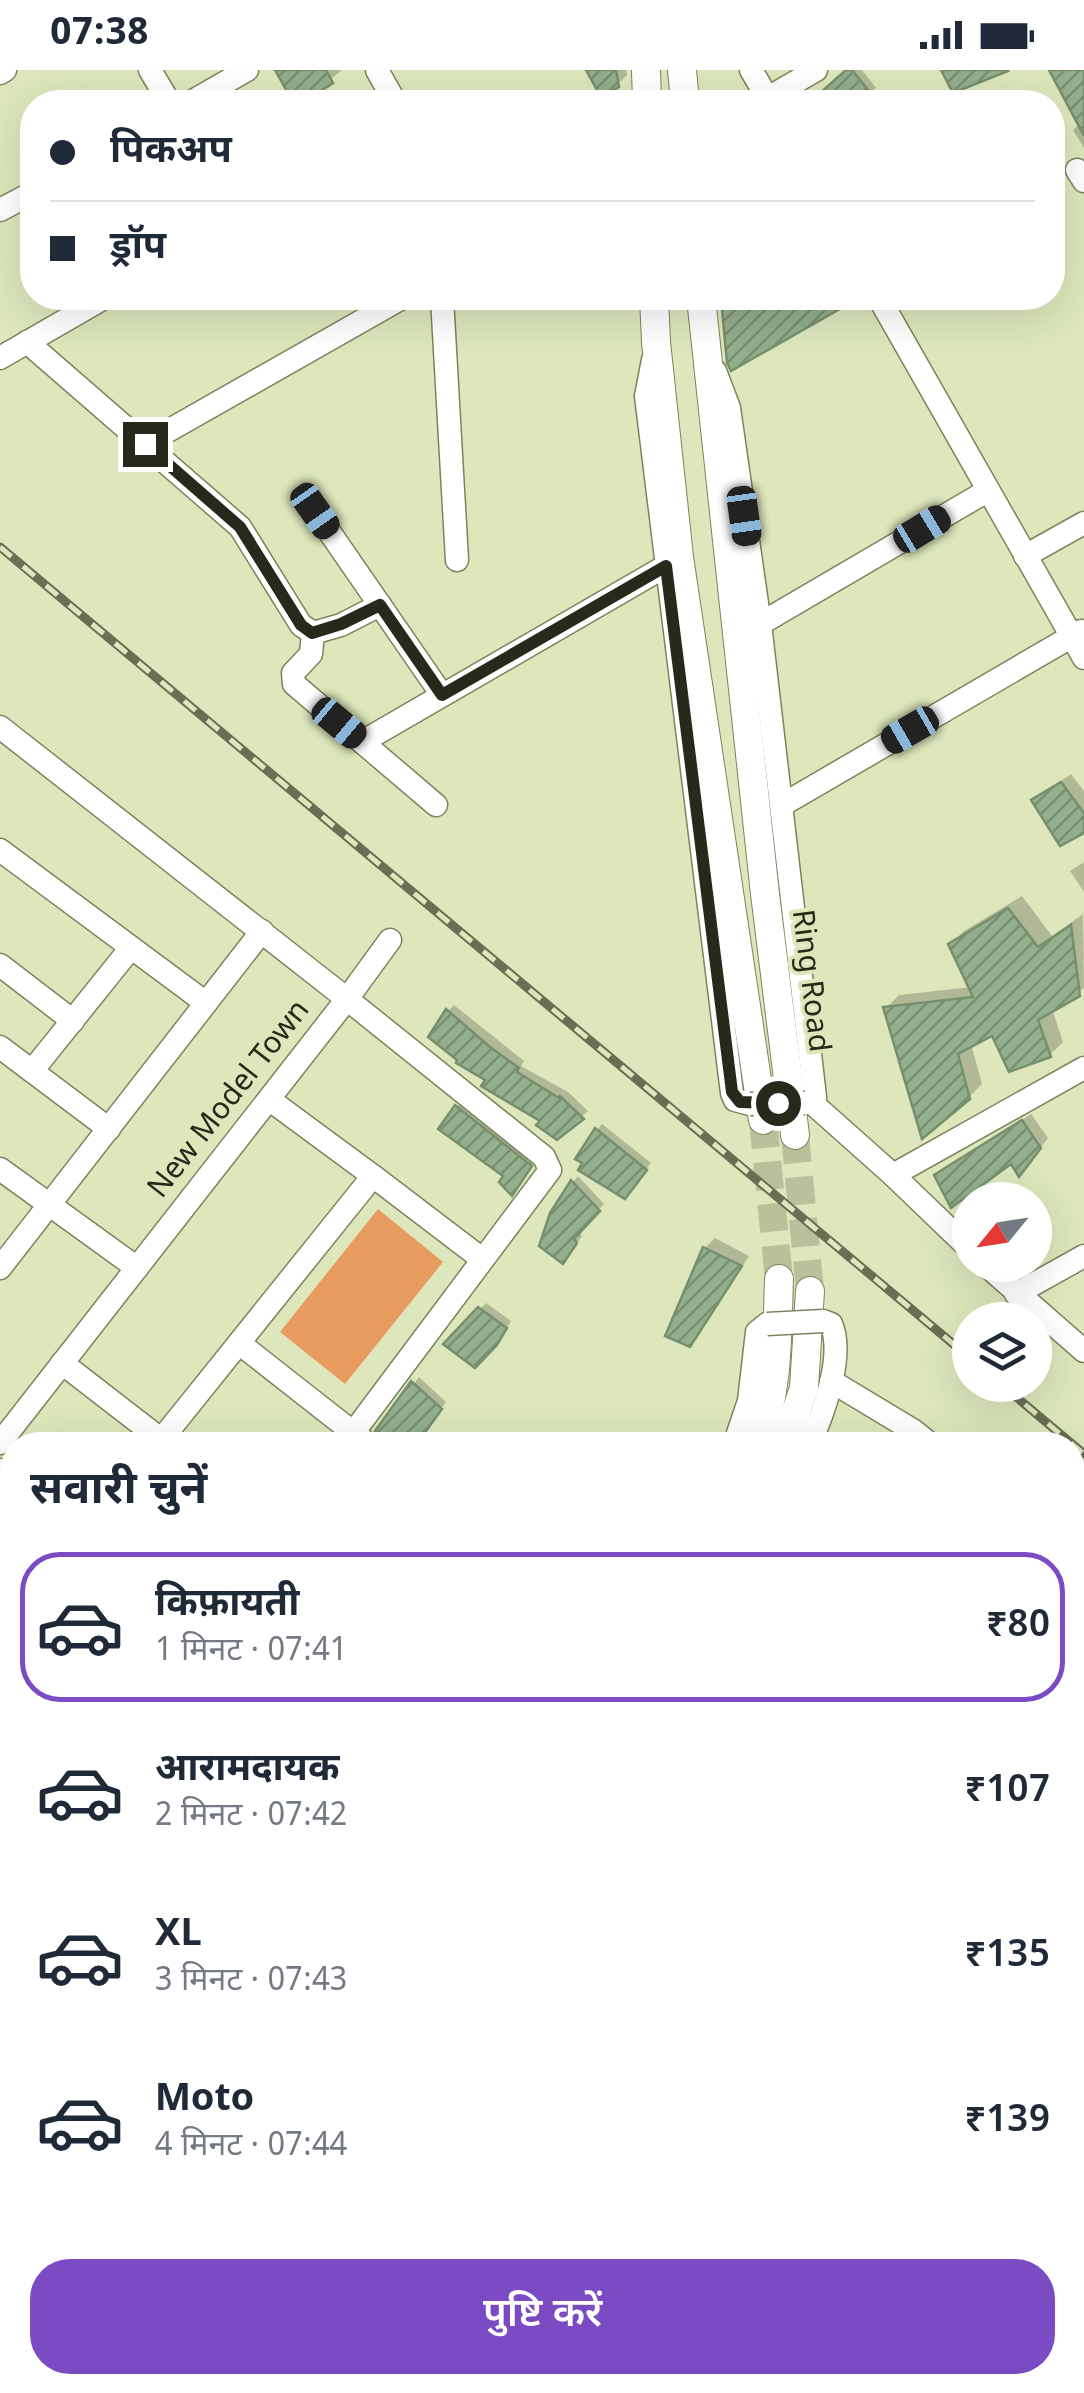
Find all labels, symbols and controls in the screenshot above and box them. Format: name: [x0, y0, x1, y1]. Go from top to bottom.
text: 07:38: [50, 10, 149, 60]
text: पिकअप: [110, 128, 232, 178]
text: ड्रॉप: [110, 224, 166, 274]
route end: [123, 422, 168, 467]
car: [286, 478, 344, 544]
car: [725, 484, 763, 548]
car: [889, 501, 955, 557]
car: [306, 692, 372, 754]
car: [877, 702, 943, 758]
street label: Ring Road: [781, 908, 837, 1054]
street label: New Model Town: [140, 993, 320, 1207]
route start: [756, 1081, 801, 1126]
north arrow: [952, 1182, 1052, 1282]
map controls: [952, 1182, 1052, 1402]
button: layers: [952, 1302, 1052, 1402]
text: सवारी चुनें: [30, 1463, 207, 1521]
text: किफ़ायती: [155, 1581, 299, 1631]
icon: car: [35, 1582, 125, 1672]
text: ₹80: [986, 1602, 1050, 1652]
text: 1 मिनट · 07:41: [155, 1631, 347, 1673]
text: आरामदायक: [155, 1746, 339, 1796]
icon: car: [35, 1747, 125, 1837]
text: ₹107: [965, 1767, 1050, 1817]
text: 2 मिनट · 07:42: [155, 1796, 347, 1838]
text: XL: [155, 1911, 202, 1961]
icon: car: [35, 1912, 125, 2002]
text: ₹135: [965, 1932, 1050, 1982]
text: 3 मिनट · 07:43: [155, 1961, 347, 2003]
text: Moto: [155, 2076, 254, 2126]
icon: car: [35, 2077, 125, 2167]
text: ₹139: [965, 2097, 1050, 2147]
text: 4 मिनट · 07:44: [155, 2126, 347, 2168]
button: पुष्टि करें: [30, 2259, 1055, 2374]

